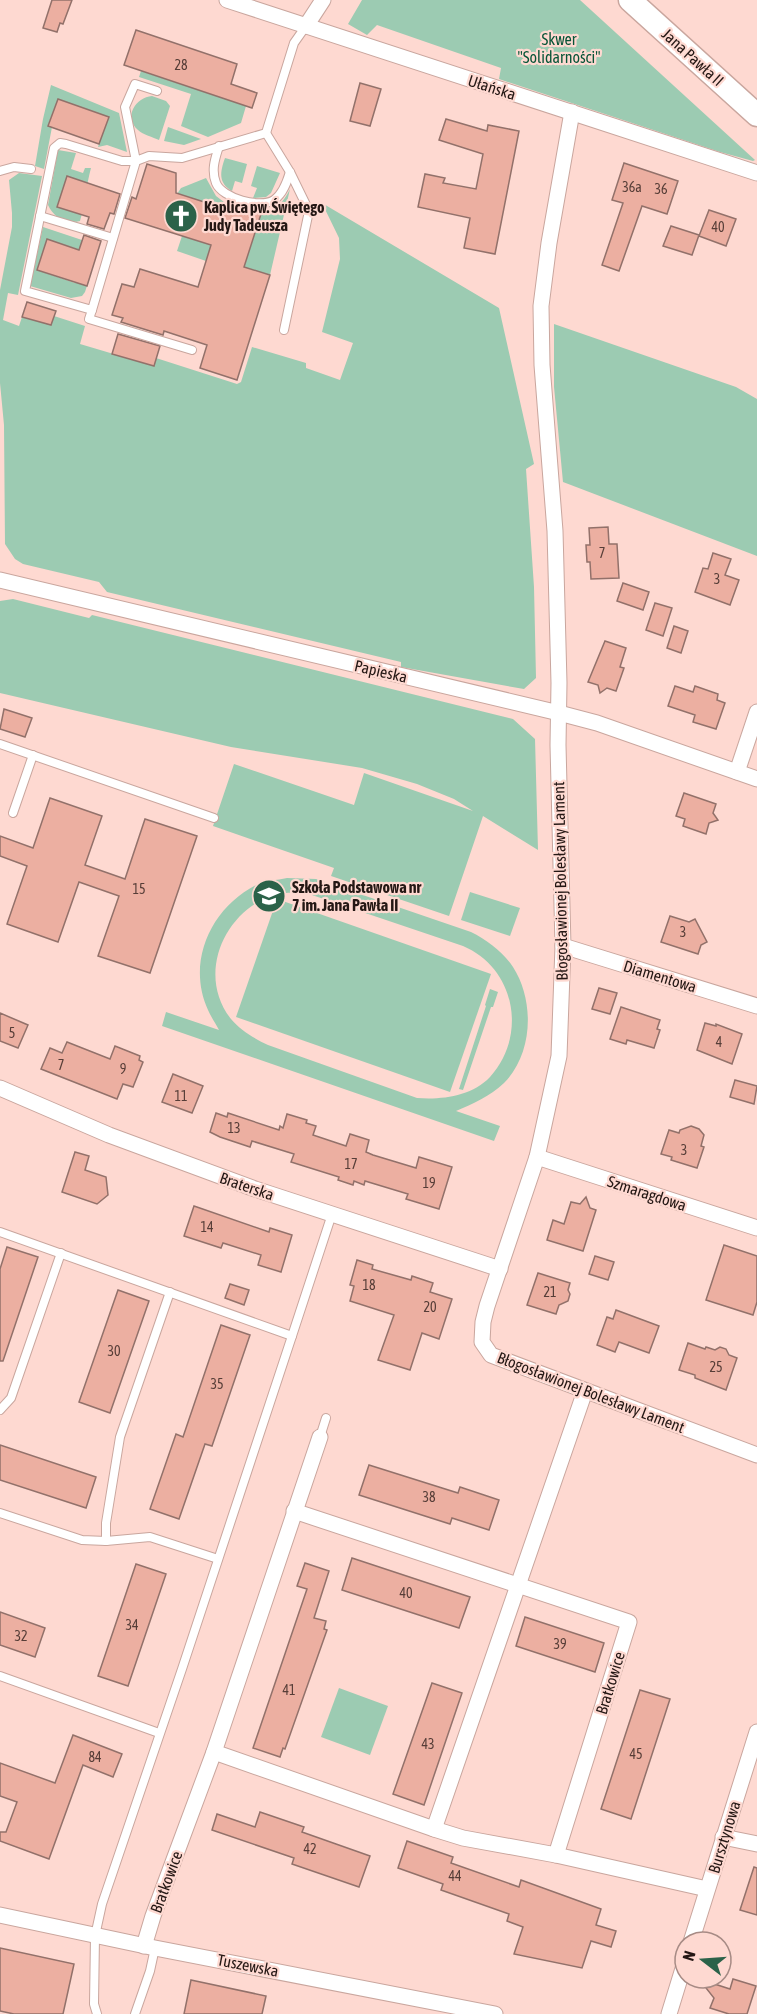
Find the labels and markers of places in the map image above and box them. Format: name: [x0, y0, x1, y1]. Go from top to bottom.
church icon: Kaplica pw. Świętego Judy Tadeusza: [163, 198, 199, 234]
place label: Kaplica pw. Świętego Judy Tadeusza: [203, 198, 325, 234]
school or university icon: Szkoła Podstawowa nr 7 im. Jana Pawła II: [251, 878, 287, 914]
place label: Szkoła Podstawowa nr 7 im. Jana Pawła II: [292, 878, 422, 914]

